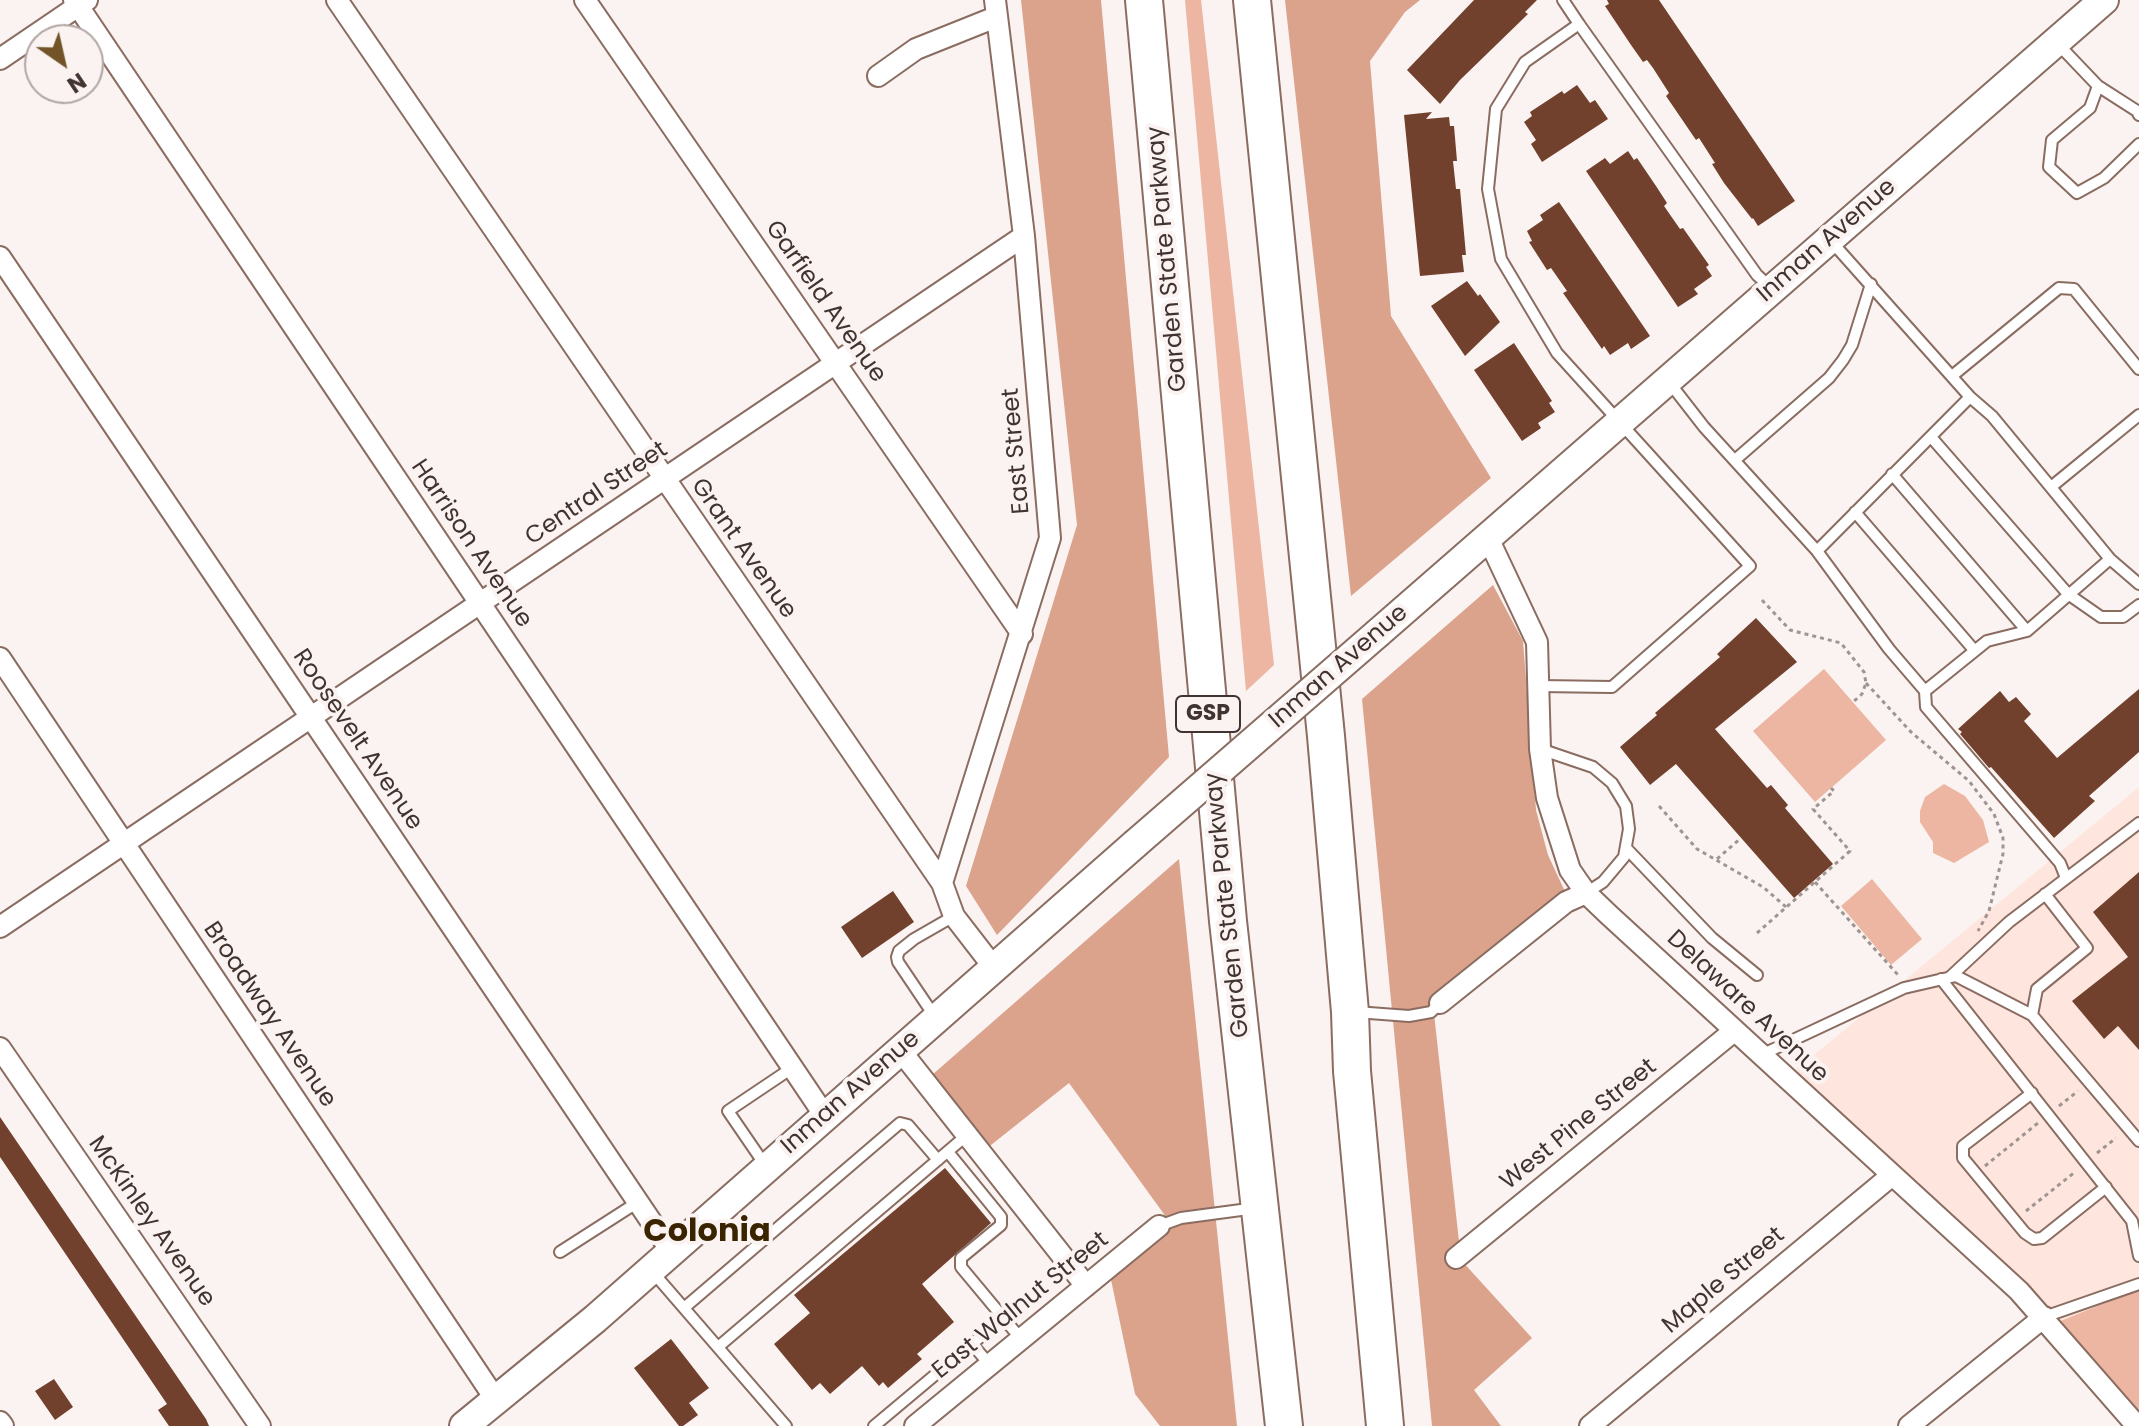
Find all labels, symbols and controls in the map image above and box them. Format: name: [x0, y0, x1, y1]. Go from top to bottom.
north arrow: [24, 24, 104, 104]
text: N: [61, 65, 92, 100]
street label: Garden State Parkway: [1142, 125, 1194, 393]
street label: Inman Avenue: [1752, 173, 1902, 309]
street label: Garfield Avenue: [758, 215, 892, 389]
street label: East Street: [997, 387, 1037, 515]
street label: Central Street: [520, 436, 674, 552]
street label: Harrison Avenue: [404, 455, 538, 633]
street label: Grant Avenue: [684, 473, 802, 625]
street label: Inman Avenue: [1264, 599, 1414, 735]
street label: Roosevelt Avenue: [286, 644, 428, 836]
road number: GSP: [1176, 696, 1240, 732]
street label: Garden State Parkway: [1200, 771, 1256, 1039]
street label: Broadway Avenue: [196, 917, 342, 1113]
street label: Delaware Avenue: [1660, 925, 1834, 1089]
street label: Inman Avenue: [776, 1025, 926, 1161]
street label: West Pine Street: [1495, 1053, 1663, 1197]
street label: McKinley Avenue: [81, 1131, 221, 1313]
district label: Colonia: [643, 1214, 771, 1252]
street label: Maple Street: [1657, 1222, 1791, 1340]
street label: East Walnut Street: [927, 1226, 1115, 1386]

